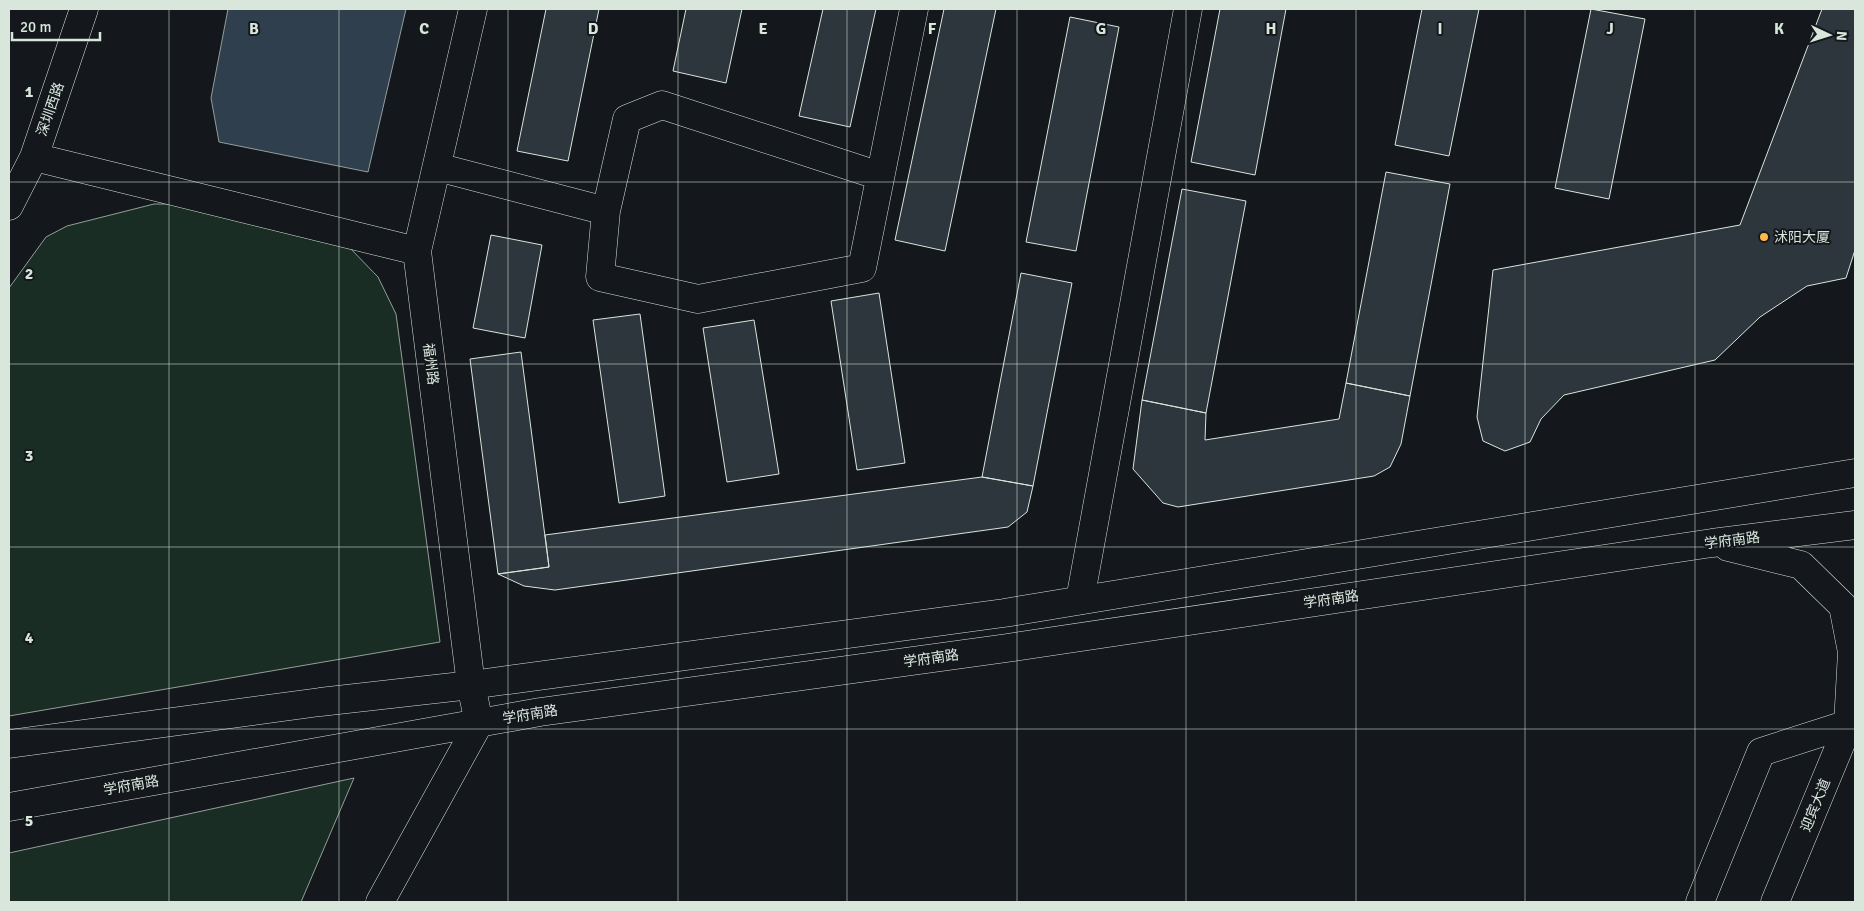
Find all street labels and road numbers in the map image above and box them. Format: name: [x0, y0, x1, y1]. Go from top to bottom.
street label: 深圳西路: [33, 80, 68, 138]
street label: 福州路: [420, 342, 441, 386]
street label: 学府南路: [1703, 529, 1761, 552]
street label: 学府南路: [1302, 587, 1360, 612]
street label: 学府南路: [902, 646, 960, 671]
street label: 学府南路: [501, 702, 559, 727]
street label: 学府南路: [102, 772, 160, 799]
street label: 迎宾大道: [1797, 776, 1834, 834]

